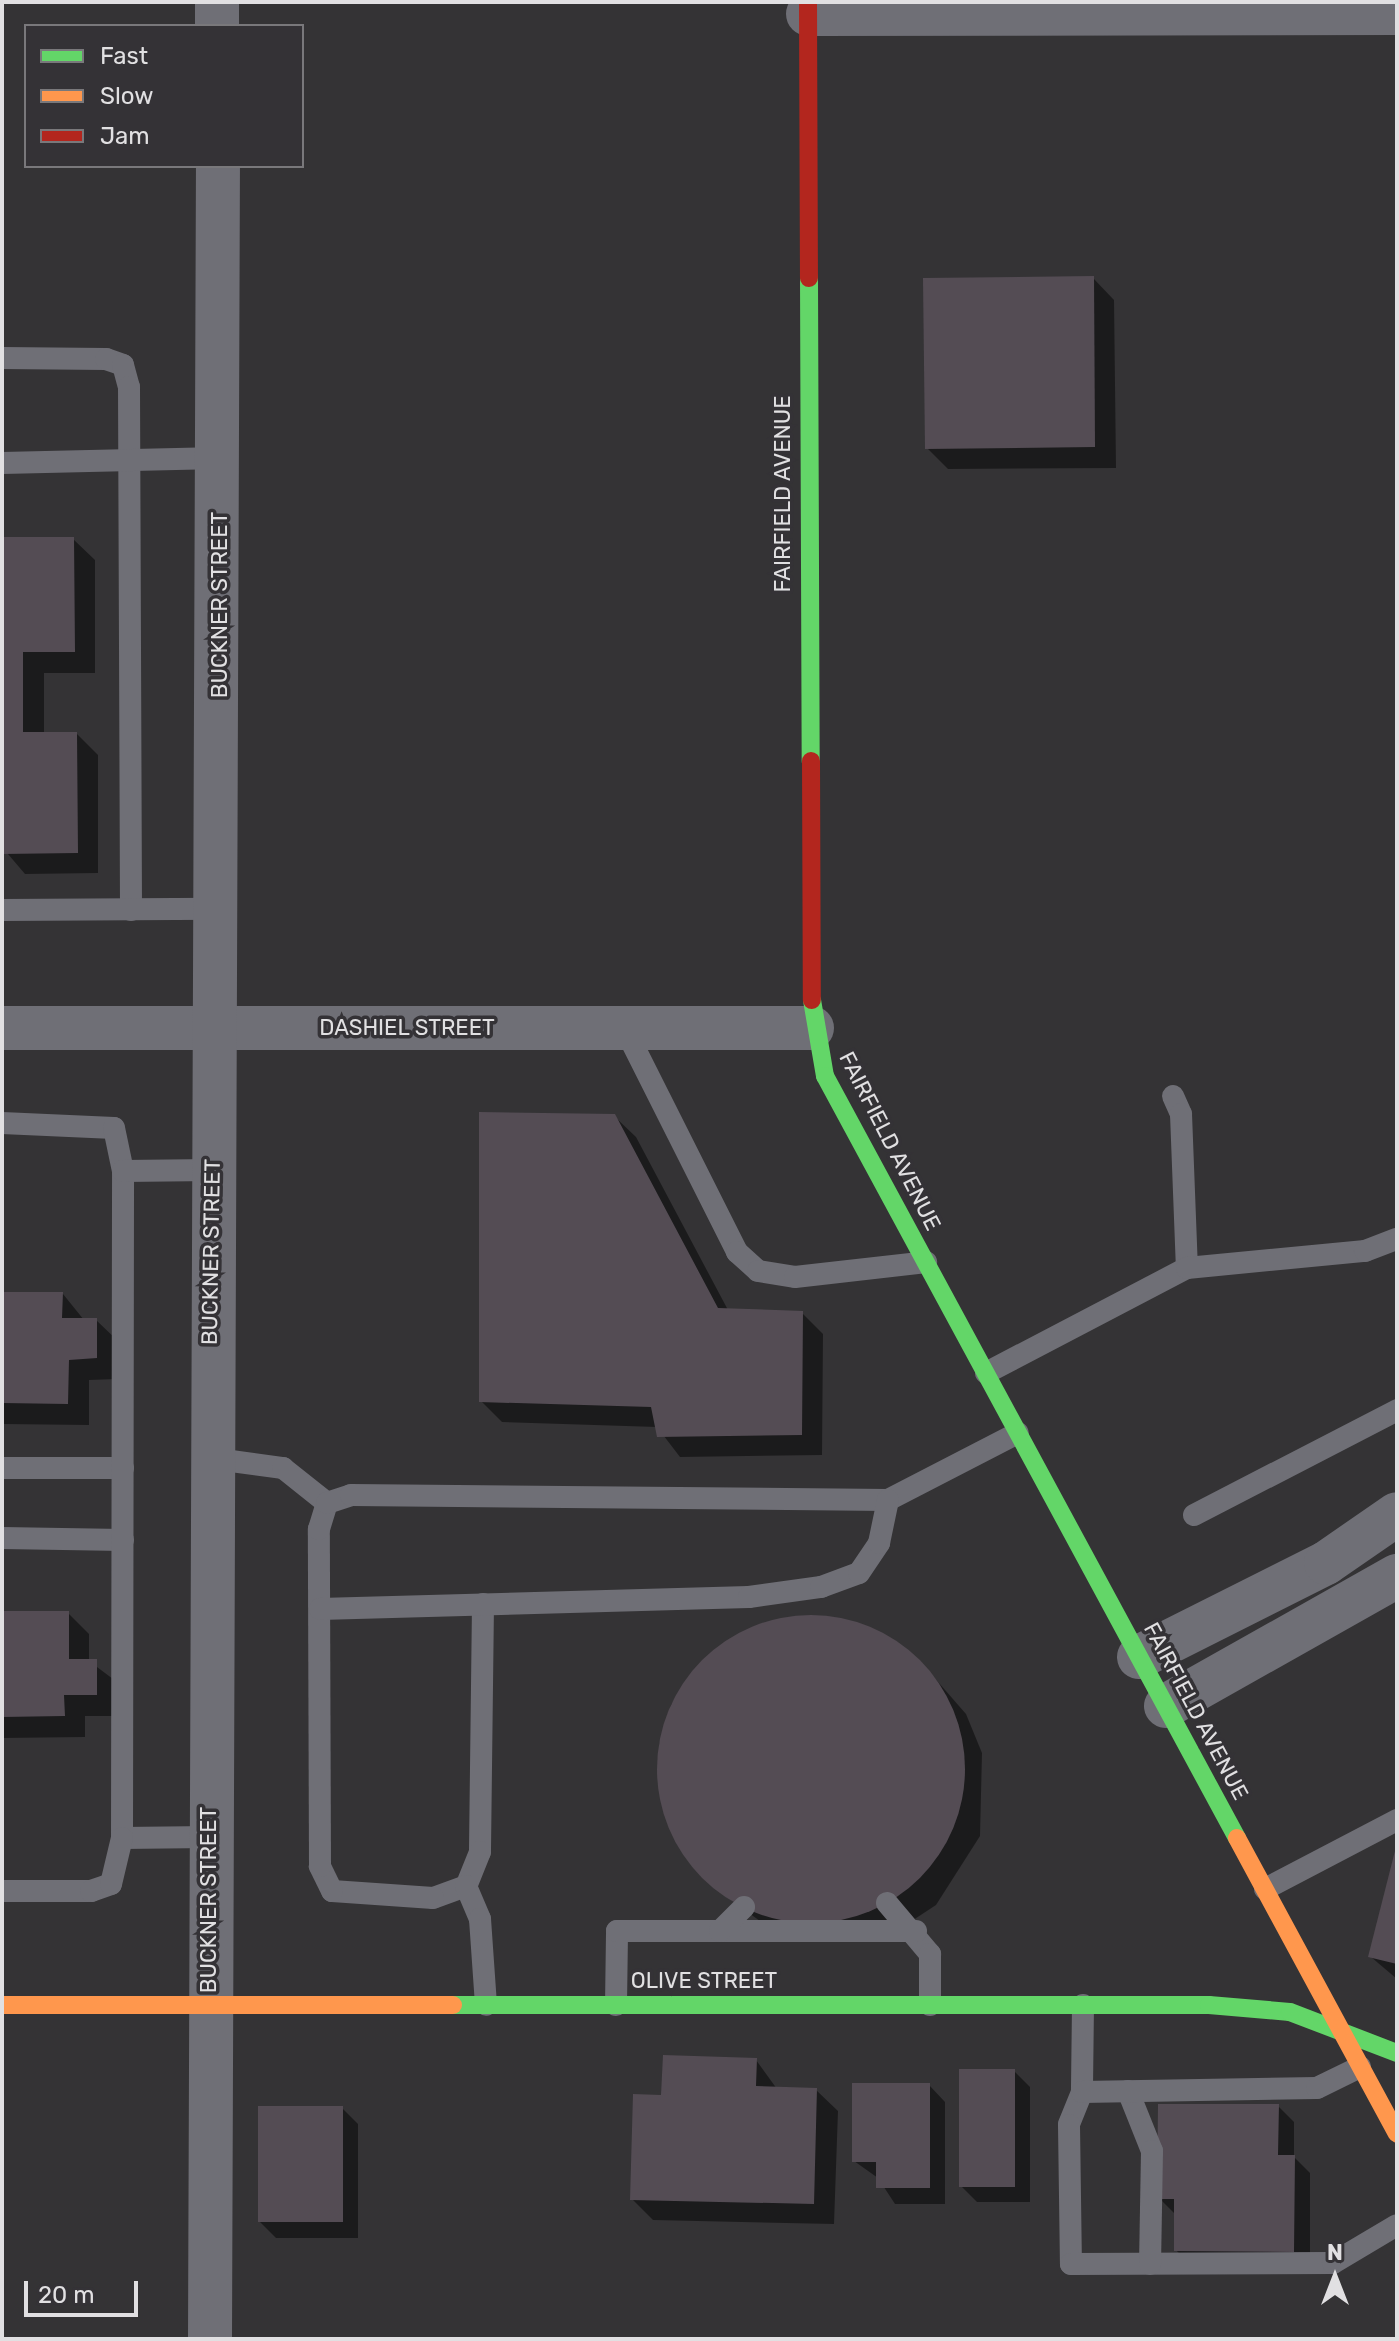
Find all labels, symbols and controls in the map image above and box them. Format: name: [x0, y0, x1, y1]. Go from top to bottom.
legend: [24, 24, 304, 168]
text: Fast: [100, 42, 148, 70]
text: Slow: [100, 82, 153, 110]
text: Jam: [100, 122, 150, 150]
street label: FAIRFIELD AVENUE: [770, 395, 796, 593]
street label: BUCKNER STREET: [207, 512, 233, 698]
street label: DASHIEL STREET: [319, 1015, 495, 1041]
street label: FAIRFIELD AVENUE: [833, 1047, 947, 1235]
street label: BUCKNER STREET: [196, 1159, 226, 1345]
street label: FAIRFIELD AVENUE: [1138, 1618, 1254, 1804]
street label: BUCKNER STREET: [196, 1807, 222, 1993]
street label: OLIVE STREET: [631, 1968, 777, 1994]
north arrow: [1295, 2237, 1375, 2317]
text: N: [1327, 2239, 1343, 2266]
scale bar: [28, 2265, 142, 2315]
text: 20 m: [38, 2281, 95, 2309]

